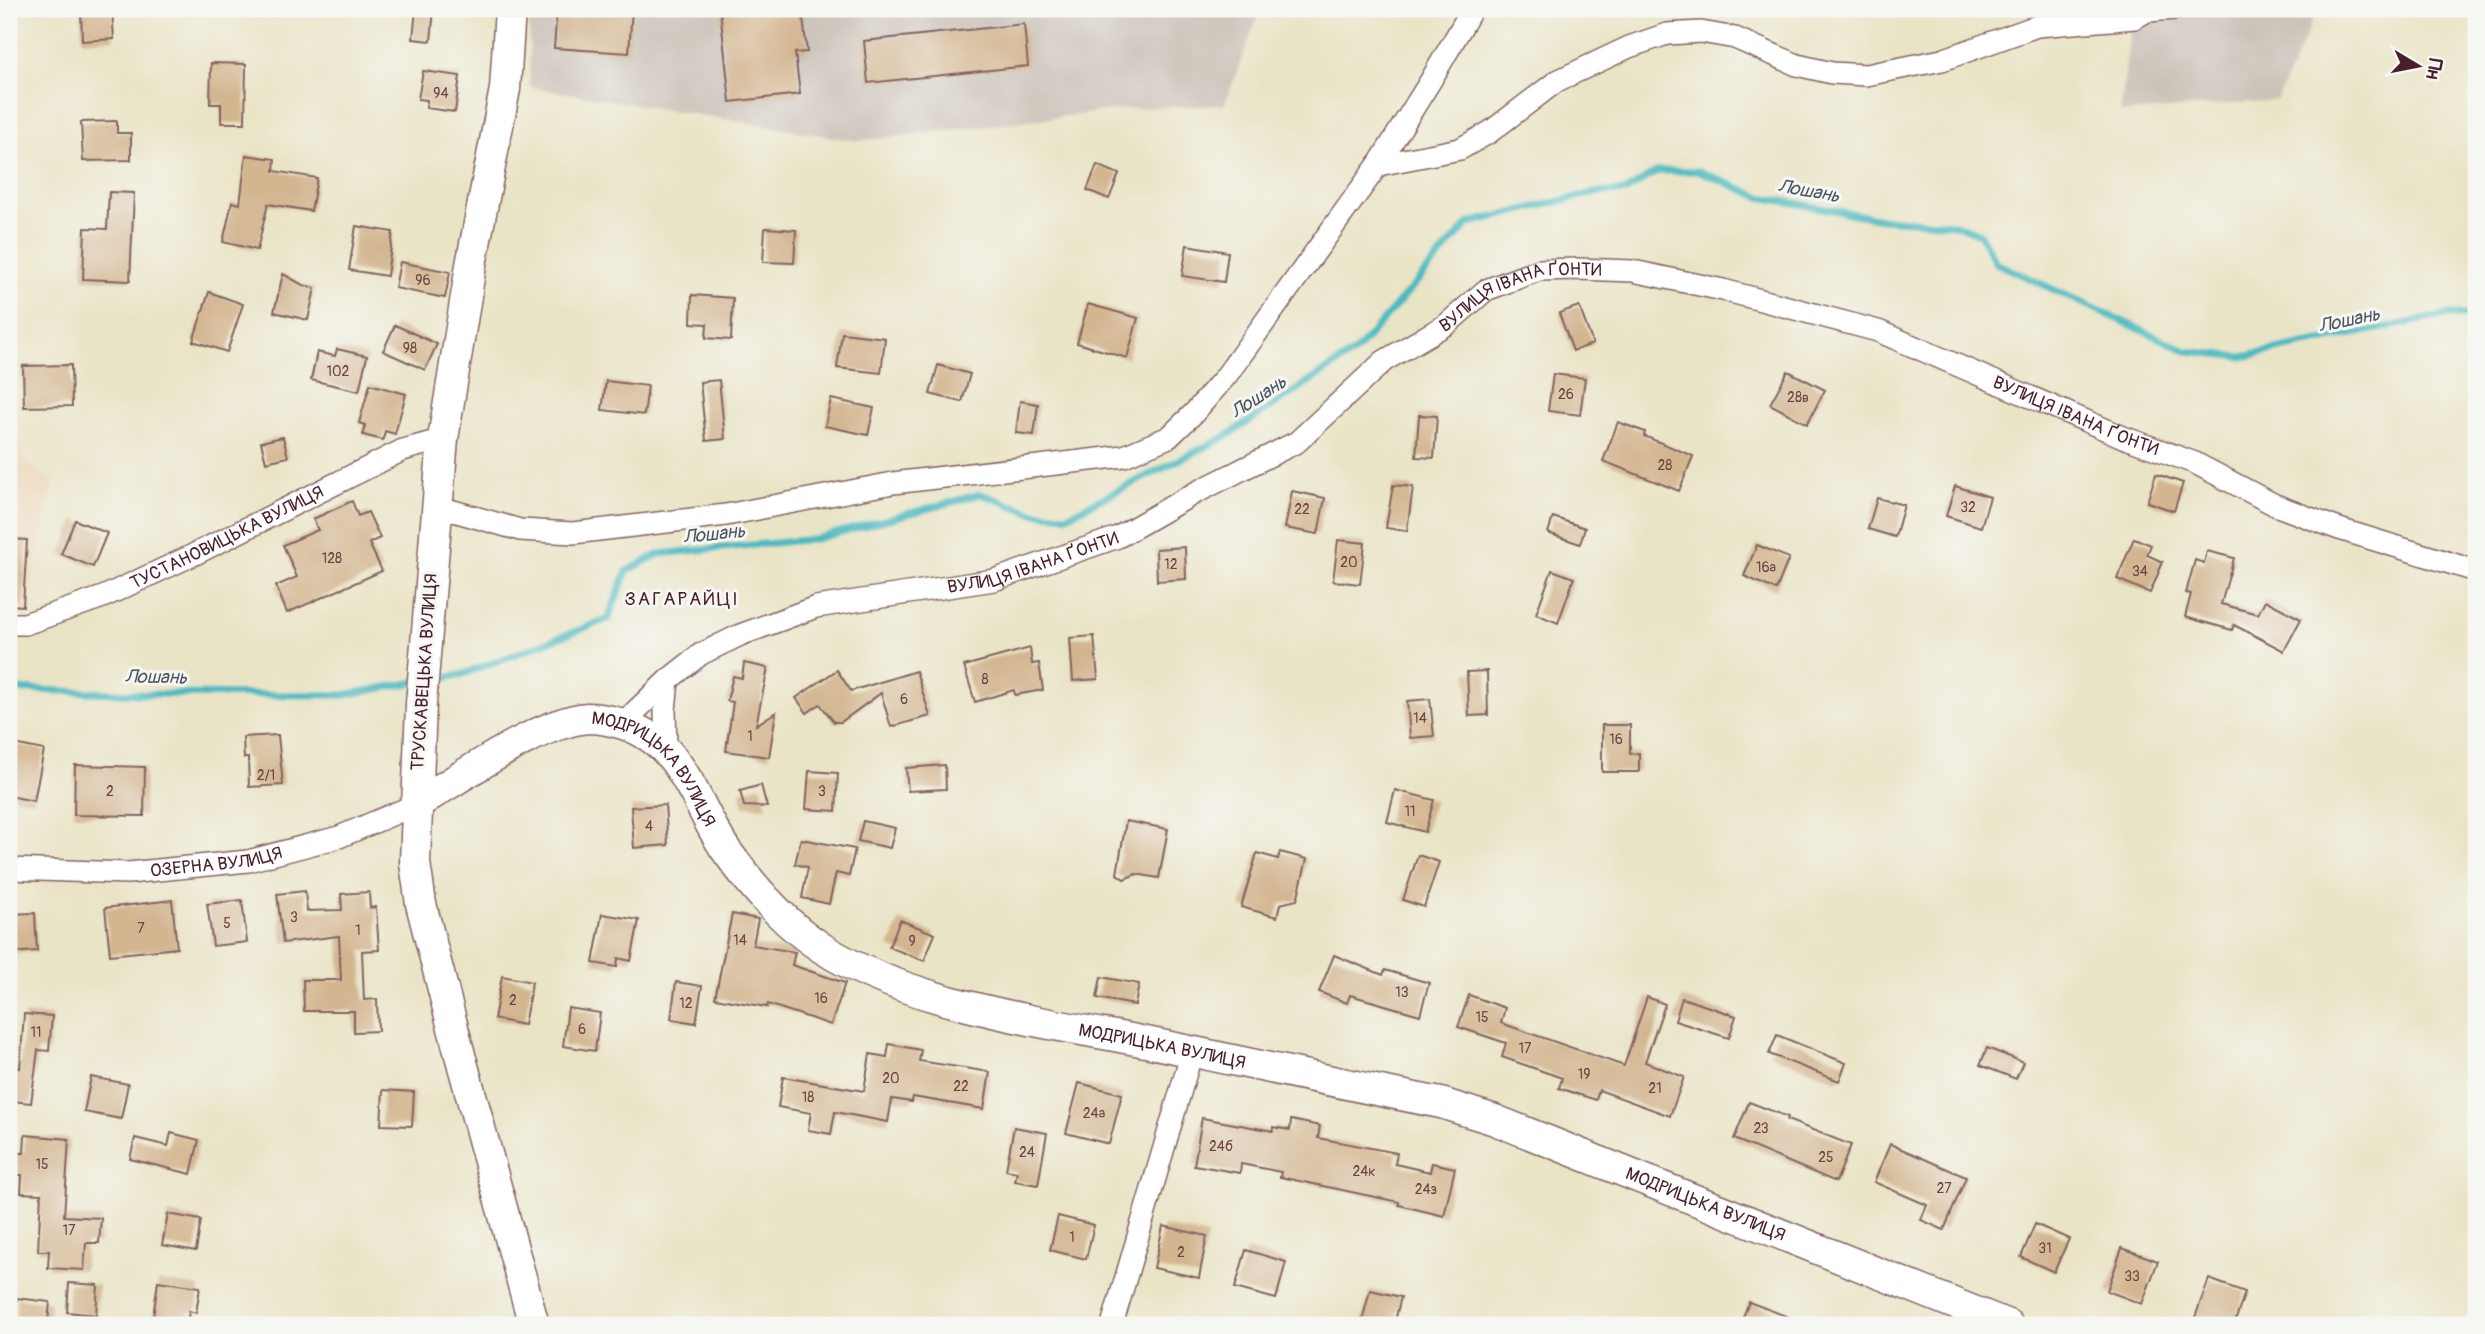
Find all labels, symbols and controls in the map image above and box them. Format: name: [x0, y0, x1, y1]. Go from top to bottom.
north arrow: [2384, 32, 2454, 102]
text: Пн: [2420, 56, 2447, 81]
house number: 94: [433, 85, 449, 102]
water label: Лошань: [1776, 174, 1842, 208]
street label: ВУЛИЦЯ ІВАНА ҐОНТИ: [1435, 258, 1602, 338]
house number: 96: [415, 272, 431, 289]
water label: Лошань: [2316, 302, 2382, 338]
house number: 98: [403, 340, 417, 357]
house number: 102: [327, 363, 350, 380]
water label: Лошань: [1226, 370, 1291, 424]
street label: ВУЛИЦЯ ІВАНА ҐОНТИ: [1989, 371, 2162, 461]
house number: 26: [1558, 386, 1574, 403]
house number: 28в: [1787, 389, 1809, 406]
house number: 28: [1658, 457, 1672, 474]
street label: ТУСТАНОВИЦЬКА ВУЛИЦЯ: [126, 481, 328, 595]
house number: 32: [1960, 499, 1976, 516]
house number: 22: [1294, 501, 1310, 518]
water label: Лошань: [682, 519, 746, 549]
street label: ВУЛИЦЯ ІВАНА ҐОНТИ: [946, 527, 1122, 599]
house number: 128: [322, 550, 342, 567]
house number: 20: [1340, 554, 1358, 571]
house number: 12: [1164, 556, 1178, 573]
house number: 16а: [1756, 559, 1776, 576]
house number: 34: [2132, 563, 2148, 580]
street label: ТРУСКАВЕЦЬКА ВУЛИЦЯ: [406, 573, 443, 771]
district label: ЗАГАРАЙЦІ: [624, 587, 740, 611]
water label: Лошань: [125, 664, 187, 690]
house number: 8: [981, 671, 989, 688]
house number: 6: [900, 691, 908, 708]
street label: МОДРИЦЬКА ВУЛИЦЯ: [590, 707, 721, 831]
house number: 14: [1413, 710, 1427, 727]
house number: 1: [747, 728, 753, 745]
house number: 16: [1609, 731, 1623, 748]
house number: 2/1: [257, 767, 275, 784]
house number: 2: [106, 783, 114, 800]
house number: 3: [818, 783, 826, 800]
house number: 11: [1405, 803, 1415, 820]
house number: 4: [645, 818, 653, 835]
street label: ОЗЕРНА ВУЛИЦЯ: [149, 841, 285, 883]
house number: 3: [290, 909, 298, 926]
house number: 5: [223, 915, 231, 932]
house number: 7: [137, 920, 145, 937]
house number: 1: [355, 922, 361, 939]
house number: 14: [733, 932, 747, 949]
house number: 9: [908, 933, 916, 950]
house number: 13: [1395, 984, 1409, 1001]
house number: 16: [814, 990, 828, 1007]
house number: 2: [509, 992, 517, 1009]
house number: 12: [679, 995, 693, 1012]
house number: 15: [1475, 1009, 1489, 1026]
street label: МОДРИЦЬКА ВУЛИЦЯ: [1077, 1019, 1248, 1075]
house number: 6: [578, 1021, 586, 1038]
house number: 11: [31, 1024, 41, 1041]
house number: 17: [1519, 1040, 1532, 1057]
house number: 19: [1578, 1066, 1590, 1083]
house number: 20: [882, 1070, 900, 1087]
house number: 22: [953, 1078, 969, 1095]
house number: 21: [1648, 1080, 1662, 1097]
house number: 18: [802, 1089, 814, 1106]
house number: 24а: [1083, 1105, 1105, 1122]
house number: 23: [1753, 1120, 1769, 1137]
house number: 24б: [1209, 1138, 1233, 1155]
house number: 24: [1019, 1144, 1035, 1161]
house number: 25: [1818, 1149, 1834, 1166]
house number: 15: [35, 1156, 49, 1173]
street label: МОДРИЦЬКА ВУЛИЦЯ: [1622, 1162, 1789, 1247]
house number: 24к: [1352, 1163, 1376, 1180]
house number: 27: [1936, 1180, 1952, 1197]
house number: 24з: [1415, 1181, 1437, 1198]
house number: 17: [63, 1222, 76, 1239]
house number: 1: [1069, 1229, 1075, 1246]
house number: 31: [2038, 1240, 2052, 1257]
house number: 2: [1177, 1244, 1185, 1261]
house number: 33: [2124, 1268, 2140, 1285]

